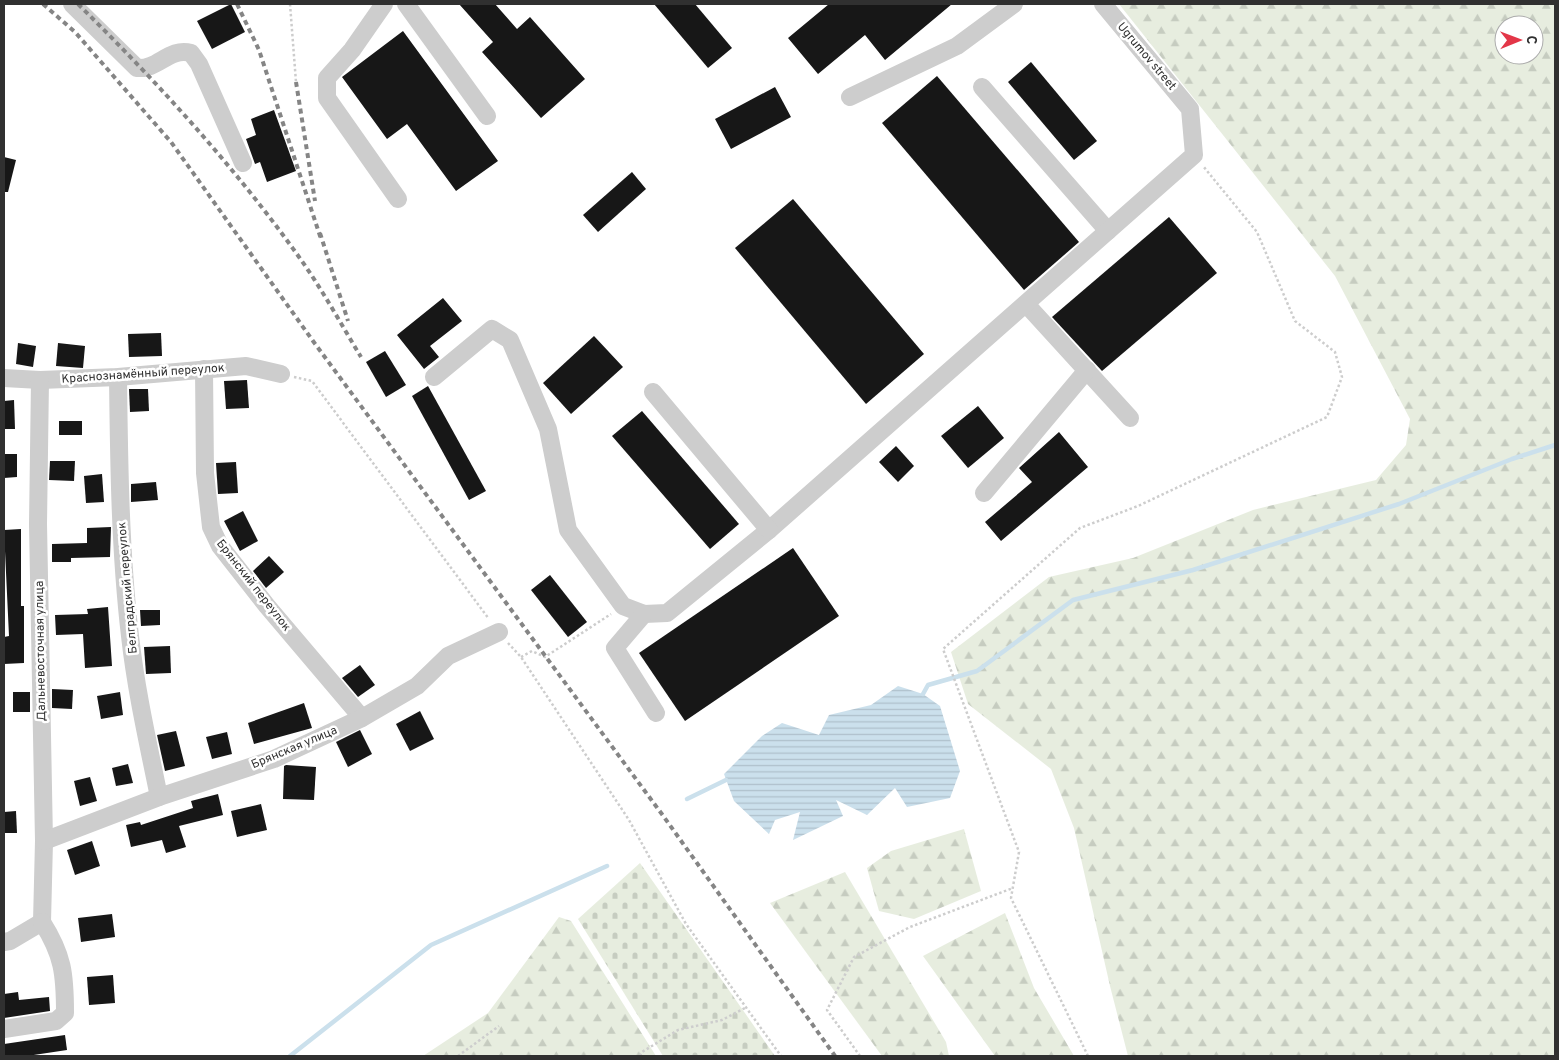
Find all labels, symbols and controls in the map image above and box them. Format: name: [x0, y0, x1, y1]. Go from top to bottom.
north arrow: [1494, 15, 1544, 65]
street label: Ugrumov street: [1113, 19, 1179, 94]
text: С: [1522, 35, 1539, 44]
street label: Краснознамённый переулок: [61, 360, 225, 388]
street label: Белградский переулок: [114, 521, 142, 655]
street label: Брянский переулок: [212, 536, 294, 635]
street label: Дальневосточная улица: [32, 581, 50, 721]
street label: Брянская улица: [249, 723, 340, 773]

